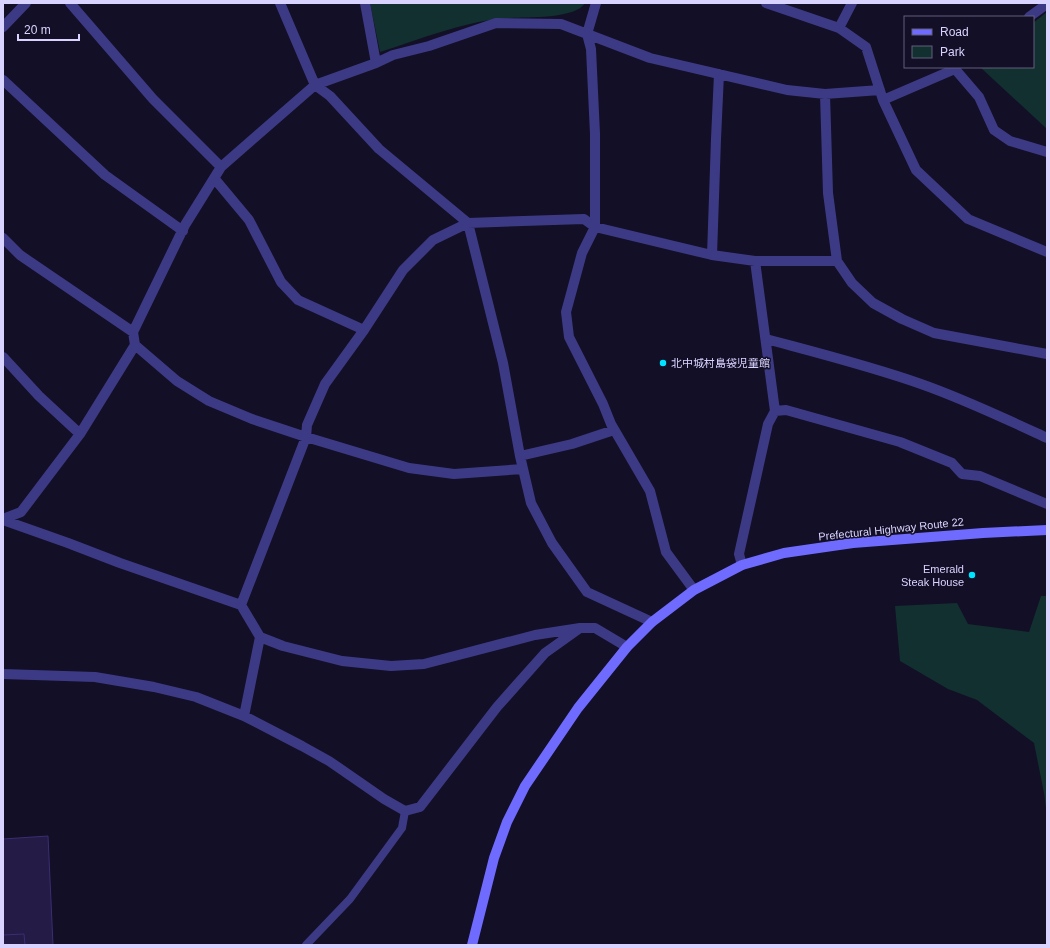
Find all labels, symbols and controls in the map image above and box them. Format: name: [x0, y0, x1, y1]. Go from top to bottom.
scale bar: [18, 16, 79, 42]
legend: [904, 16, 1034, 68]
text: 20 m: [24, 23, 51, 37]
text: Road: [940, 25, 969, 39]
text: Park: [940, 45, 966, 59]
place label: 北中城村島袋児童館: [671, 357, 770, 369]
marker: 北中城村島袋児童館: [658, 358, 668, 368]
street label: Prefectural Highway Route 22: [818, 515, 964, 543]
place label: Emerald Steak House: [901, 563, 964, 588]
marker: Emerald Steak House: [967, 570, 977, 580]

